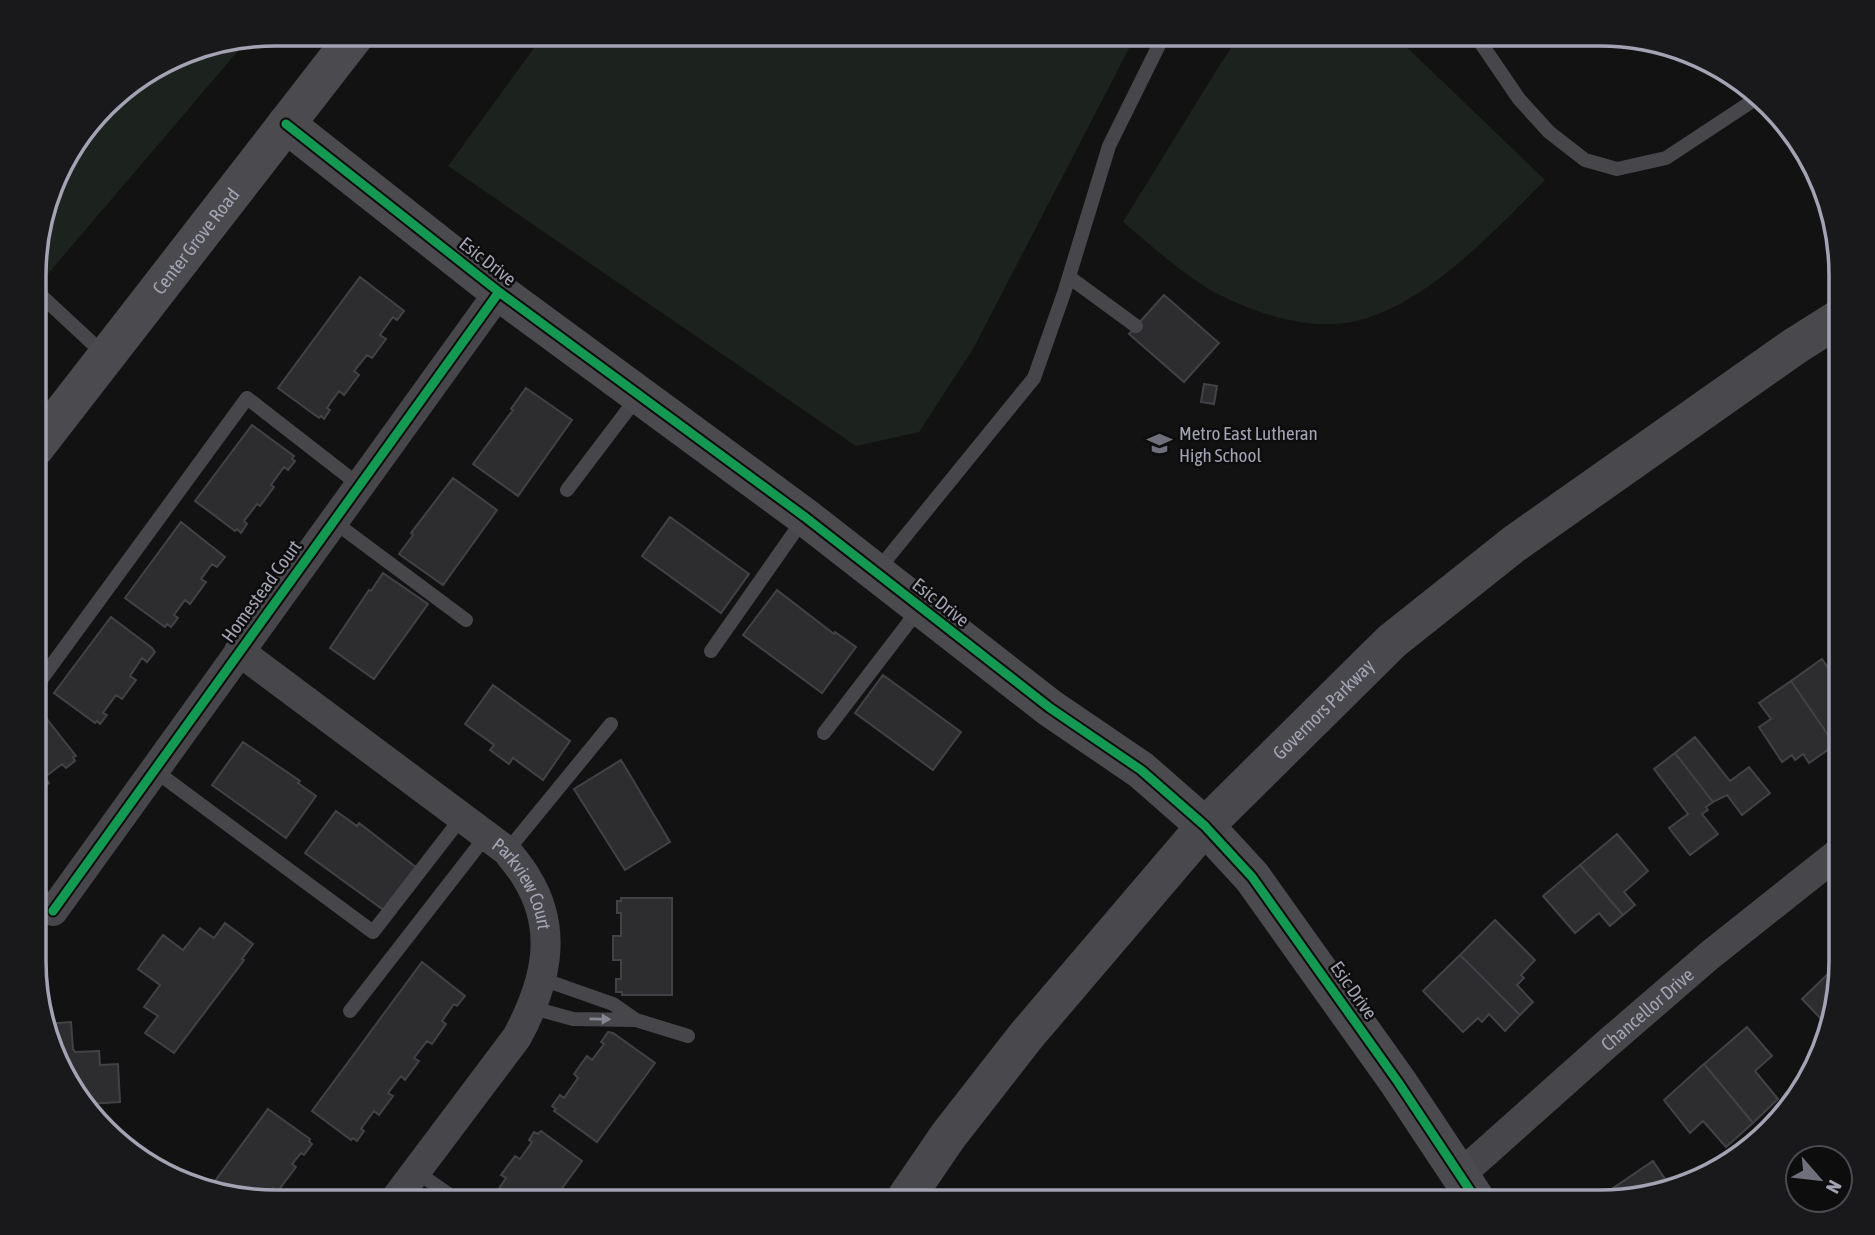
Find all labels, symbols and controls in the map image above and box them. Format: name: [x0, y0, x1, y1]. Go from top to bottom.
street label: Center Grove Road: [148, 184, 244, 298]
street label: Esic Drive: [455, 232, 521, 290]
place label: Metro East Lutheran High School: [1179, 422, 1318, 466]
school or university icon: Metro East Lutheran High School: [1145, 430, 1173, 458]
street label: Homestead Court: [217, 536, 305, 646]
street label: Esic Drive: [908, 573, 974, 631]
street label: Governors Parkway: [1268, 654, 1379, 764]
street label: Parkview Court: [488, 833, 556, 931]
street label: Esic Drive: [1326, 957, 1382, 1023]
street label: Chancellor Drive: [1596, 963, 1698, 1055]
one-way arrow: [589, 1014, 611, 1025]
north arrow: [1784, 1144, 1854, 1214]
text: N: [1822, 1177, 1846, 1197]

